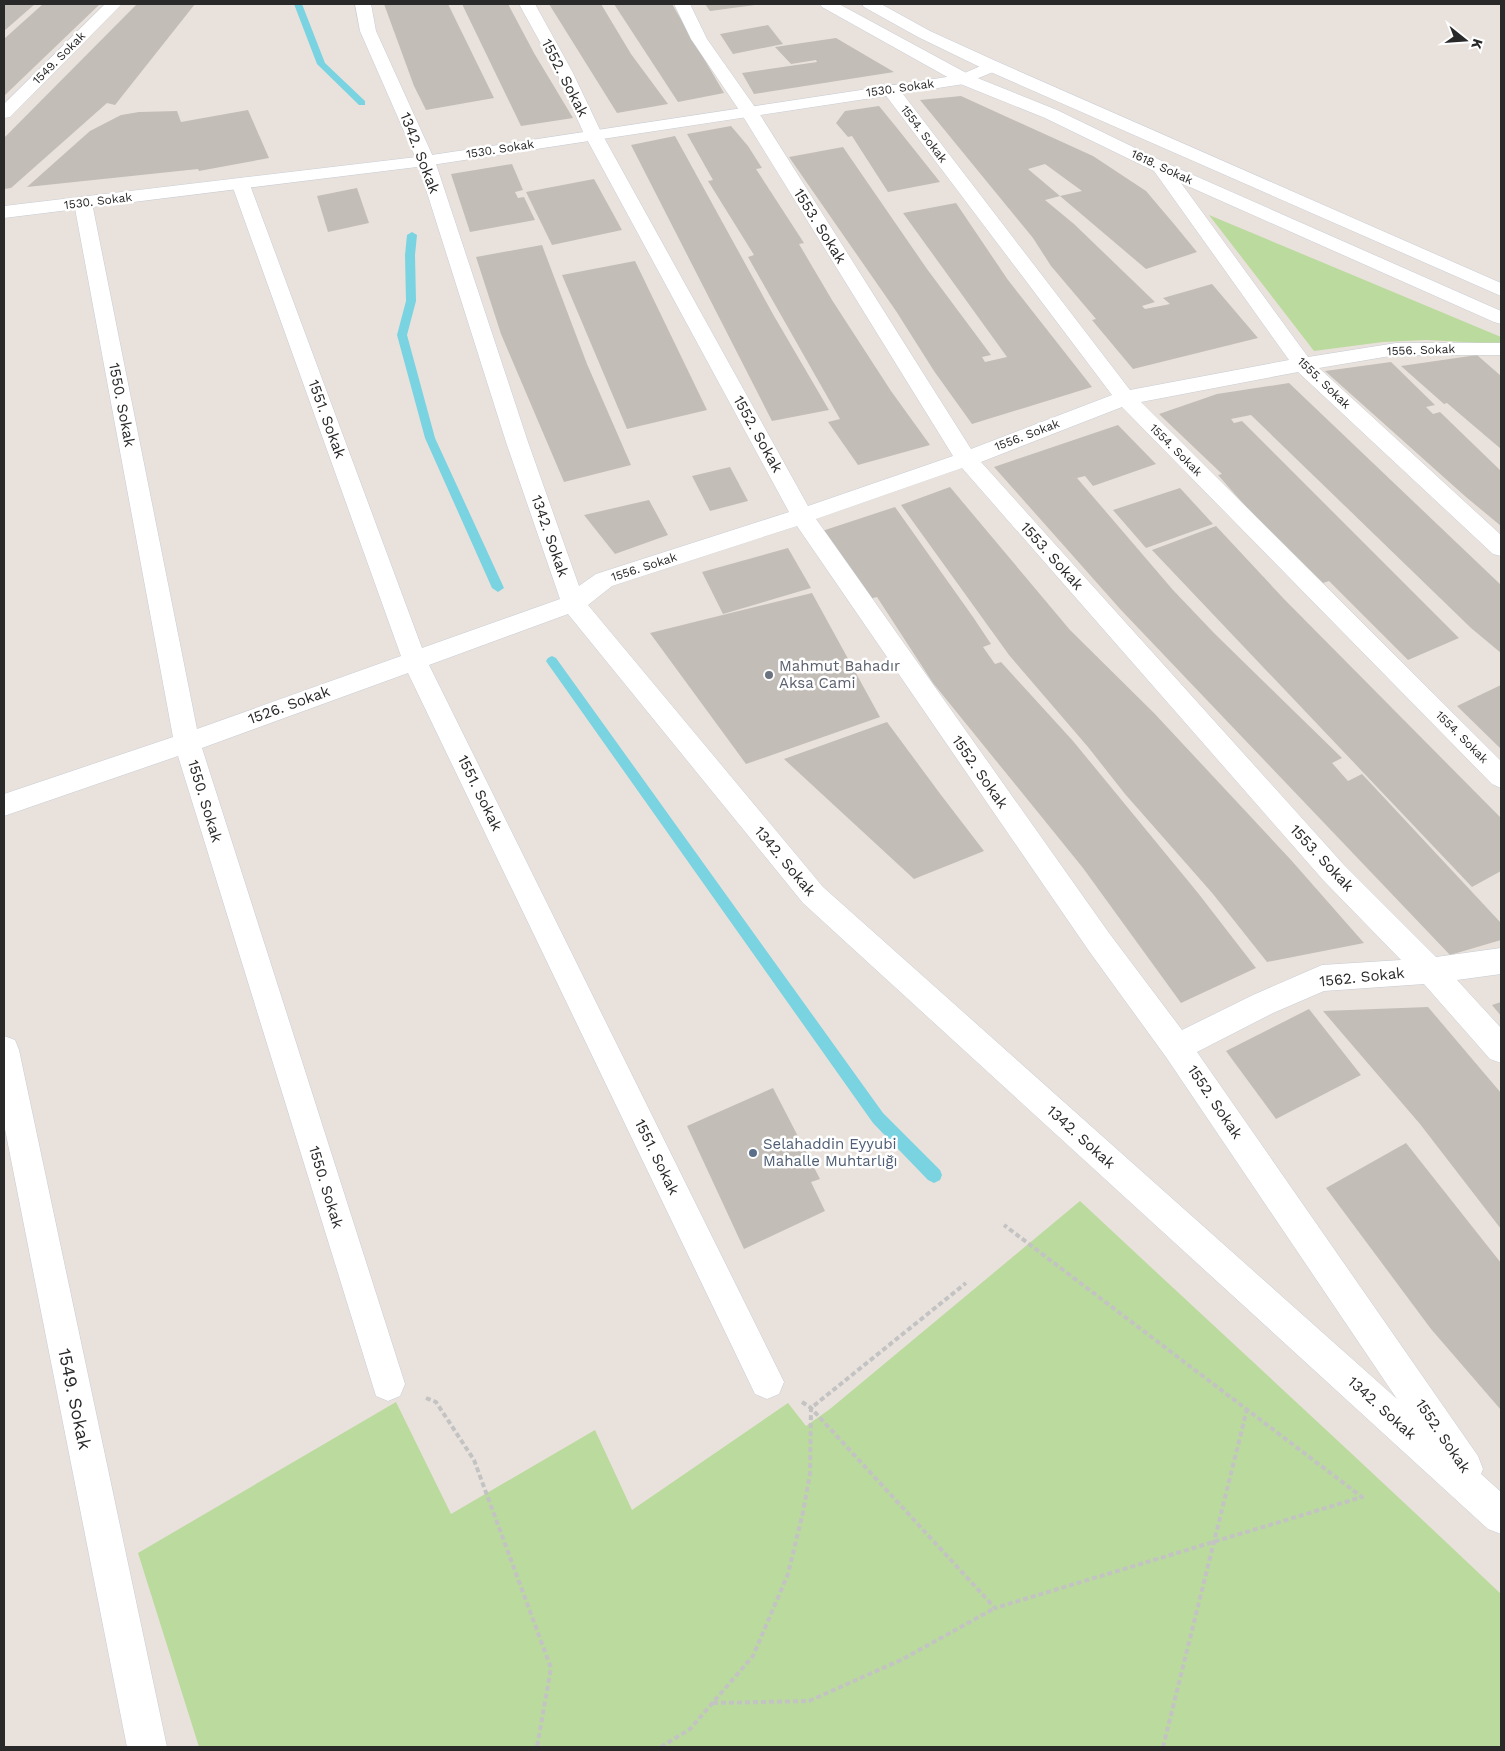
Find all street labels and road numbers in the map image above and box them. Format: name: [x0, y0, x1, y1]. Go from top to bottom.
street label: 1549. Sokak: [30, 29, 88, 87]
street label: 1552. Sokak: [538, 36, 593, 120]
street label: 1530. Sokak: [865, 76, 935, 100]
street label: 1554. Sokak: [898, 103, 950, 166]
street label: 1342. Sokak: [396, 110, 444, 197]
street label: 1530. Sokak: [465, 137, 535, 161]
street label: 1618. Sokak: [1129, 147, 1195, 187]
street label: 1553. Sokak: [790, 185, 850, 267]
street label: 1530. Sokak: [63, 190, 133, 212]
street label: 1556. Sokak: [1387, 342, 1456, 358]
street label: 1555. Sokak: [1295, 354, 1353, 412]
street label: 1550. Sokak: [105, 361, 139, 449]
street label: 1551. Sokak: [304, 377, 350, 461]
street label: 1552. Sokak: [729, 392, 787, 476]
street label: 1556. Sokak: [993, 416, 1062, 454]
street label: 1554. Sokak: [1147, 421, 1205, 479]
street label: 1342. Sokak: [528, 493, 573, 580]
street label: 1553. Sokak: [1017, 518, 1087, 594]
street label: 1556. Sokak: [609, 550, 679, 584]
street label: 1526. Sokak: [246, 682, 333, 728]
street label: 1554. Sokak: [1433, 708, 1491, 766]
street label: 1552. Sokak: [948, 732, 1012, 812]
street label: 1551. Sokak: [454, 752, 506, 834]
street label: 1550. Sokak: [184, 758, 226, 845]
street label: 1553. Sokak: [1286, 821, 1358, 896]
street label: 1342. Sokak: [751, 822, 820, 900]
street label: 1562. Sokak: [1319, 964, 1406, 990]
street label: 1552. Sokak: [1184, 1062, 1247, 1143]
street label: 1342. Sokak: [1043, 1102, 1119, 1173]
street label: 1551. Sokak: [631, 1116, 683, 1198]
street label: 1550. Sokak: [305, 1144, 347, 1231]
street label: 1549. Sokak: [54, 1346, 96, 1452]
street label: 1342. Sokak: [1344, 1373, 1420, 1444]
street label: 1552. Sokak: [1412, 1396, 1475, 1477]

